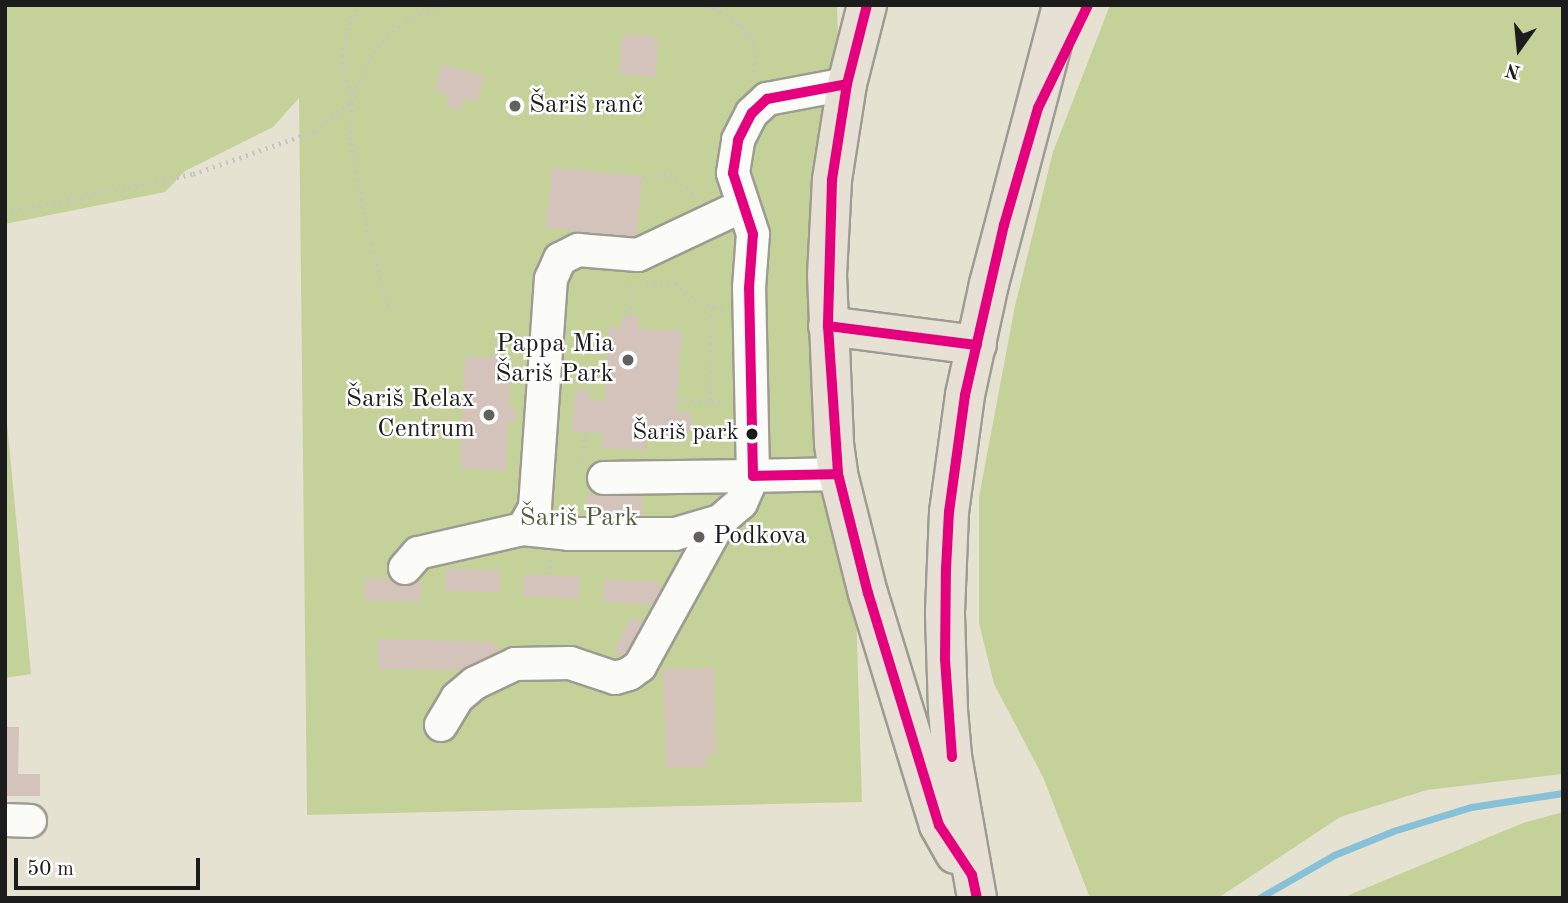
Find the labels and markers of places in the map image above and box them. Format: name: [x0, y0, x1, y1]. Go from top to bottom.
place label: Šariš ranč: [529, 90, 643, 122]
marker: Šariš ranč: [507, 98, 523, 114]
place label: Pappa Mia Šariš Park: [495, 329, 614, 390]
marker: Pappa Mia Šariš Park: [620, 352, 636, 368]
place label: Šariš Relax Centrum: [346, 384, 475, 446]
marker: Šariš Relax Centrum: [481, 407, 497, 423]
place label: Šariš park: [632, 420, 739, 448]
marker: Šariš park: [745, 427, 759, 441]
place label: Podkova: [713, 521, 807, 553]
marker: Podkova: [691, 529, 707, 545]

